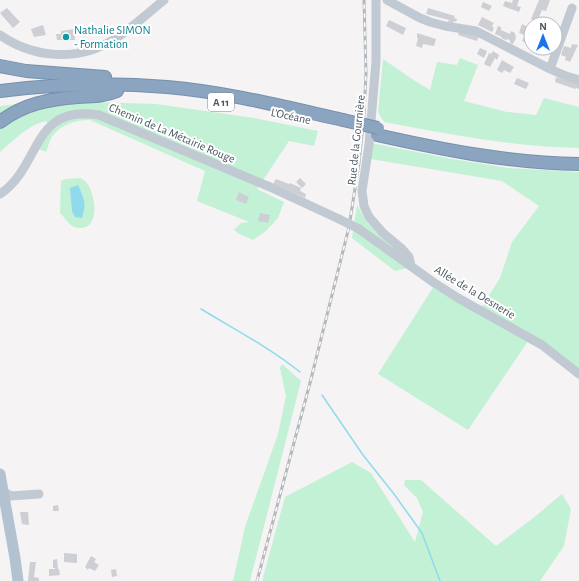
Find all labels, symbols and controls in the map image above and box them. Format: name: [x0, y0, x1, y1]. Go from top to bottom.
north arrow: [523, 16, 563, 56]
text: N: [539, 21, 547, 32]
place label: Nathalie SIMON - Formation: [74, 24, 151, 50]
marker: Nathalie SIMON - Formation: [61, 32, 71, 42]
road number: A 11: [208, 93, 234, 111]
street label: Rue de la Gournière: [345, 94, 367, 186]
street label: Chemin de La Métairie Rouge: [107, 101, 237, 165]
street label: L’Océane: [270, 106, 312, 126]
street label: Allée de la Desnerie: [433, 263, 517, 321]

